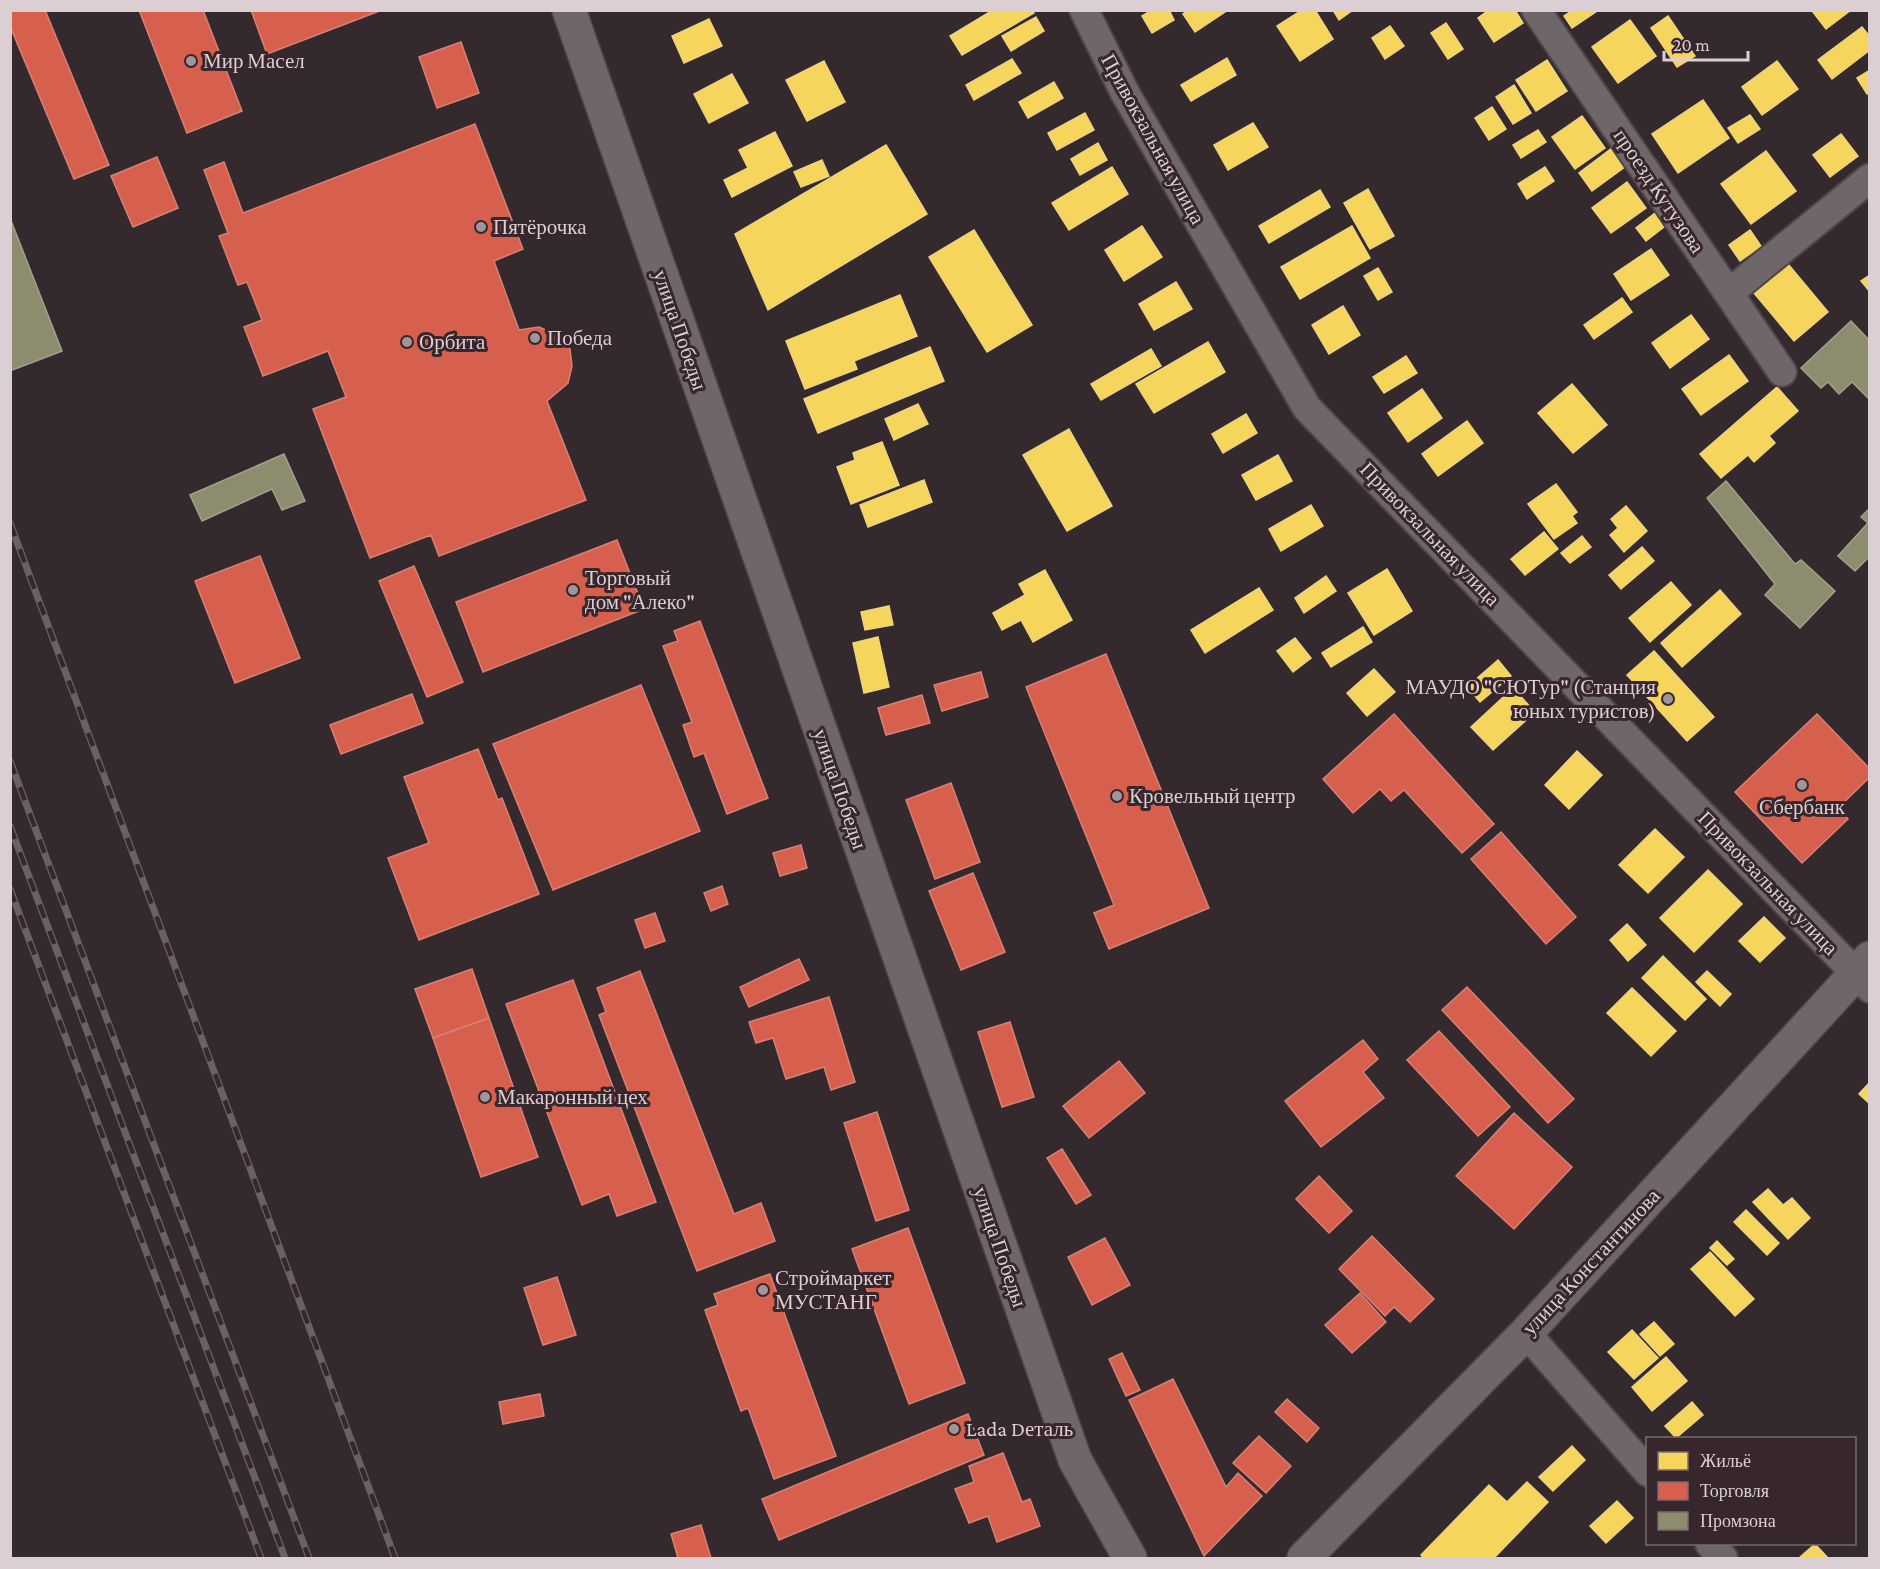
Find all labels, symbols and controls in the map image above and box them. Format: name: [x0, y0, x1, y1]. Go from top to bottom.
scale bar: [1664, 24, 1748, 62]
text: 20 m: [1673, 35, 1710, 55]
place label: Мир Масел: [203, 49, 305, 73]
street label: Привокзальная улица: [1096, 50, 1210, 229]
marker: Мир Масел: [184, 54, 198, 68]
street label: проезд Кутузова: [1609, 124, 1710, 258]
place label: Пятёрочка: [493, 215, 587, 239]
marker: Пятёрочка: [474, 220, 488, 234]
street label: улица Победы: [648, 267, 712, 393]
place label: Победа: [547, 326, 613, 350]
place label: Орбита: [419, 330, 486, 354]
marker: Победа: [528, 331, 542, 345]
marker: Орбита: [400, 335, 414, 349]
street label: Привокзальная улица: [1355, 457, 1505, 612]
place label: Торговый дом "Алеко": [585, 566, 695, 614]
marker: Торговый дом "Алеко": [566, 583, 580, 597]
place label: МАУДО "СЮТур" (Станция юных туристов): [1406, 675, 1656, 723]
marker: МАУДО "СЮТур" (Станция юных туристов): [1661, 692, 1675, 706]
street label: улица Победы: [808, 726, 872, 852]
marker: Сбербанк: [1795, 778, 1809, 792]
place label: Кровельный центр: [1129, 784, 1295, 808]
marker: Кровельный центр: [1110, 789, 1124, 803]
place label: Сбербанк: [1759, 795, 1846, 819]
street label: Привокзальная улица: [1693, 806, 1843, 961]
place label: Макаронный цех: [497, 1085, 648, 1109]
marker: Макаронный цех: [478, 1090, 492, 1104]
street label: улица Победы: [968, 1184, 1032, 1310]
street label: улица Константинова: [1517, 1184, 1665, 1340]
place label: Строймаркет МУСТАНГ: [775, 1266, 892, 1314]
marker: Строймаркет МУСТАНГ: [756, 1283, 770, 1297]
place label: Lada Dеталь: [966, 1417, 1073, 1441]
marker: Lada Dеталь: [947, 1422, 961, 1436]
legend: [1646, 1437, 1856, 1545]
text: Жильё: [1700, 1451, 1751, 1471]
text: Торговля: [1700, 1481, 1769, 1501]
text: Промзона: [1700, 1511, 1776, 1531]

